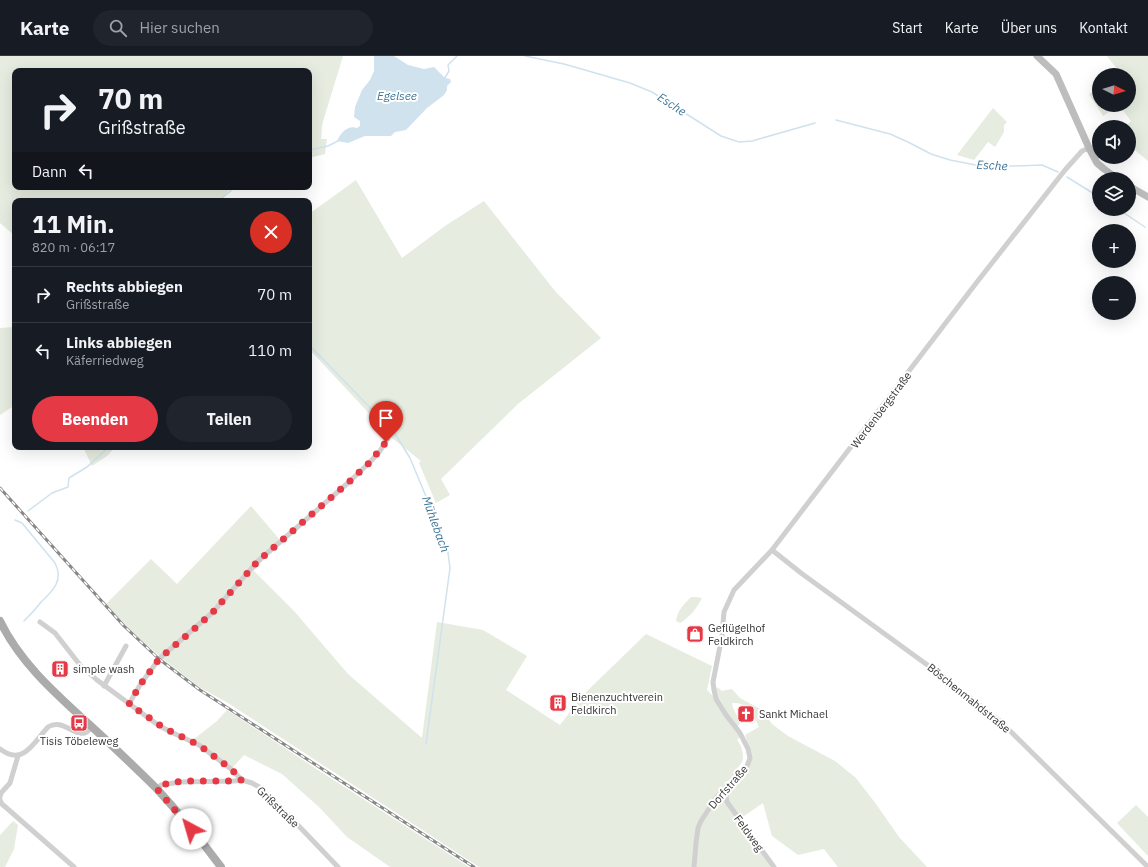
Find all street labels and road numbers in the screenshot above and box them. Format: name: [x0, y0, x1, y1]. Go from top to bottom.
street label: Werdenbergstraße: [848, 369, 914, 451]
street label: Böschenmahdstraße: [925, 660, 1013, 736]
street label: Dorfstraße: [705, 762, 751, 812]
street label: Grißstraße: [254, 783, 302, 831]
street label: Feldweg: [731, 812, 767, 854]

